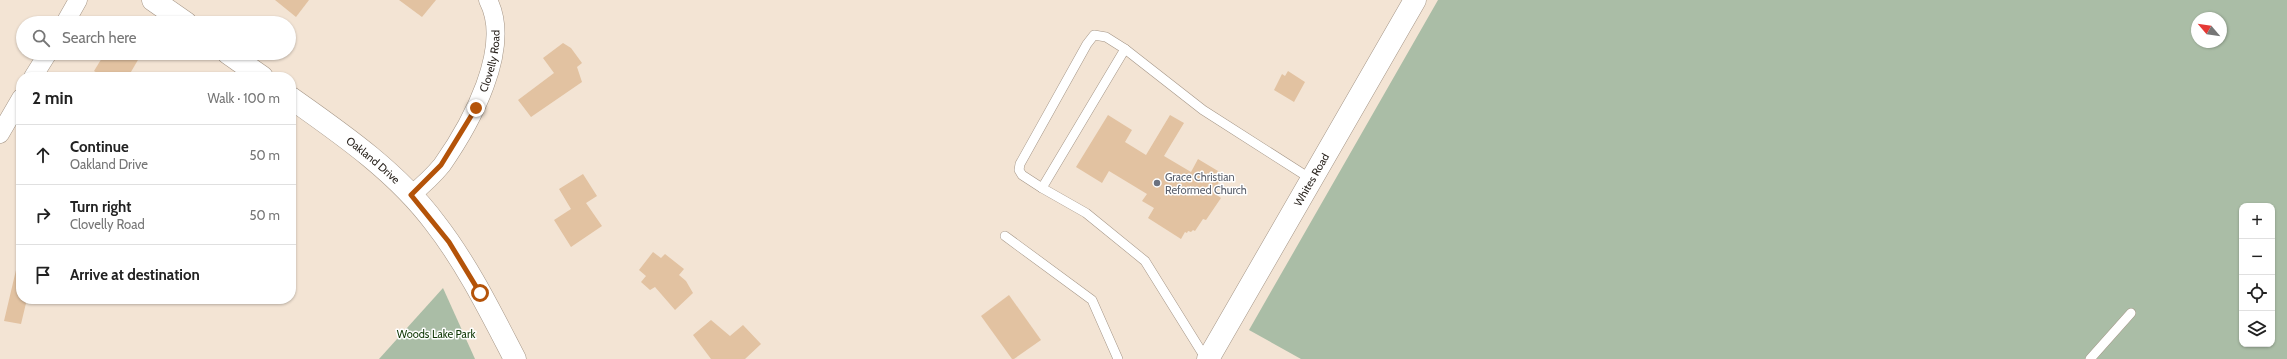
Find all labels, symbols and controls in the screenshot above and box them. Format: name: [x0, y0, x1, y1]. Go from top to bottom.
north arrow: [2191, 12, 2227, 48]
search box: [16, 16, 296, 60]
icon: search: [30, 27, 52, 49]
text: Search here: [62, 29, 137, 47]
street label: Clovelly Road: [476, 30, 503, 94]
text: 2 min: [32, 88, 73, 108]
text: Walk · 100 m: [207, 90, 280, 106]
route end: [467, 99, 485, 117]
street label: Oakland Drive: [343, 133, 403, 187]
text: Continue: [70, 138, 129, 156]
icon: ahead: [32, 144, 54, 166]
text: 50 m: [250, 147, 280, 163]
street label: Whites Road: [1291, 151, 1332, 209]
text: Oakland Drive: [70, 156, 148, 172]
place label: Grace Christian Reformed Church: [1165, 170, 1247, 197]
marker: Grace Christian Reformed Church: [1152, 178, 1162, 188]
text: Turn right: [70, 198, 131, 216]
map controls: [2239, 203, 2275, 347]
button: +: [2239, 203, 2275, 239]
icon: right: [32, 204, 54, 226]
text: 50 m: [250, 207, 280, 223]
text: Clovelly Road: [70, 216, 145, 232]
button: −: [2239, 239, 2275, 275]
icon: arrive: [32, 264, 54, 286]
text: Arrive at destination: [70, 266, 200, 284]
button: locate: [2239, 275, 2275, 311]
route start: [471, 284, 489, 302]
button: layers: [2239, 311, 2275, 347]
park label: Woods Lake Park: [397, 327, 475, 341]

